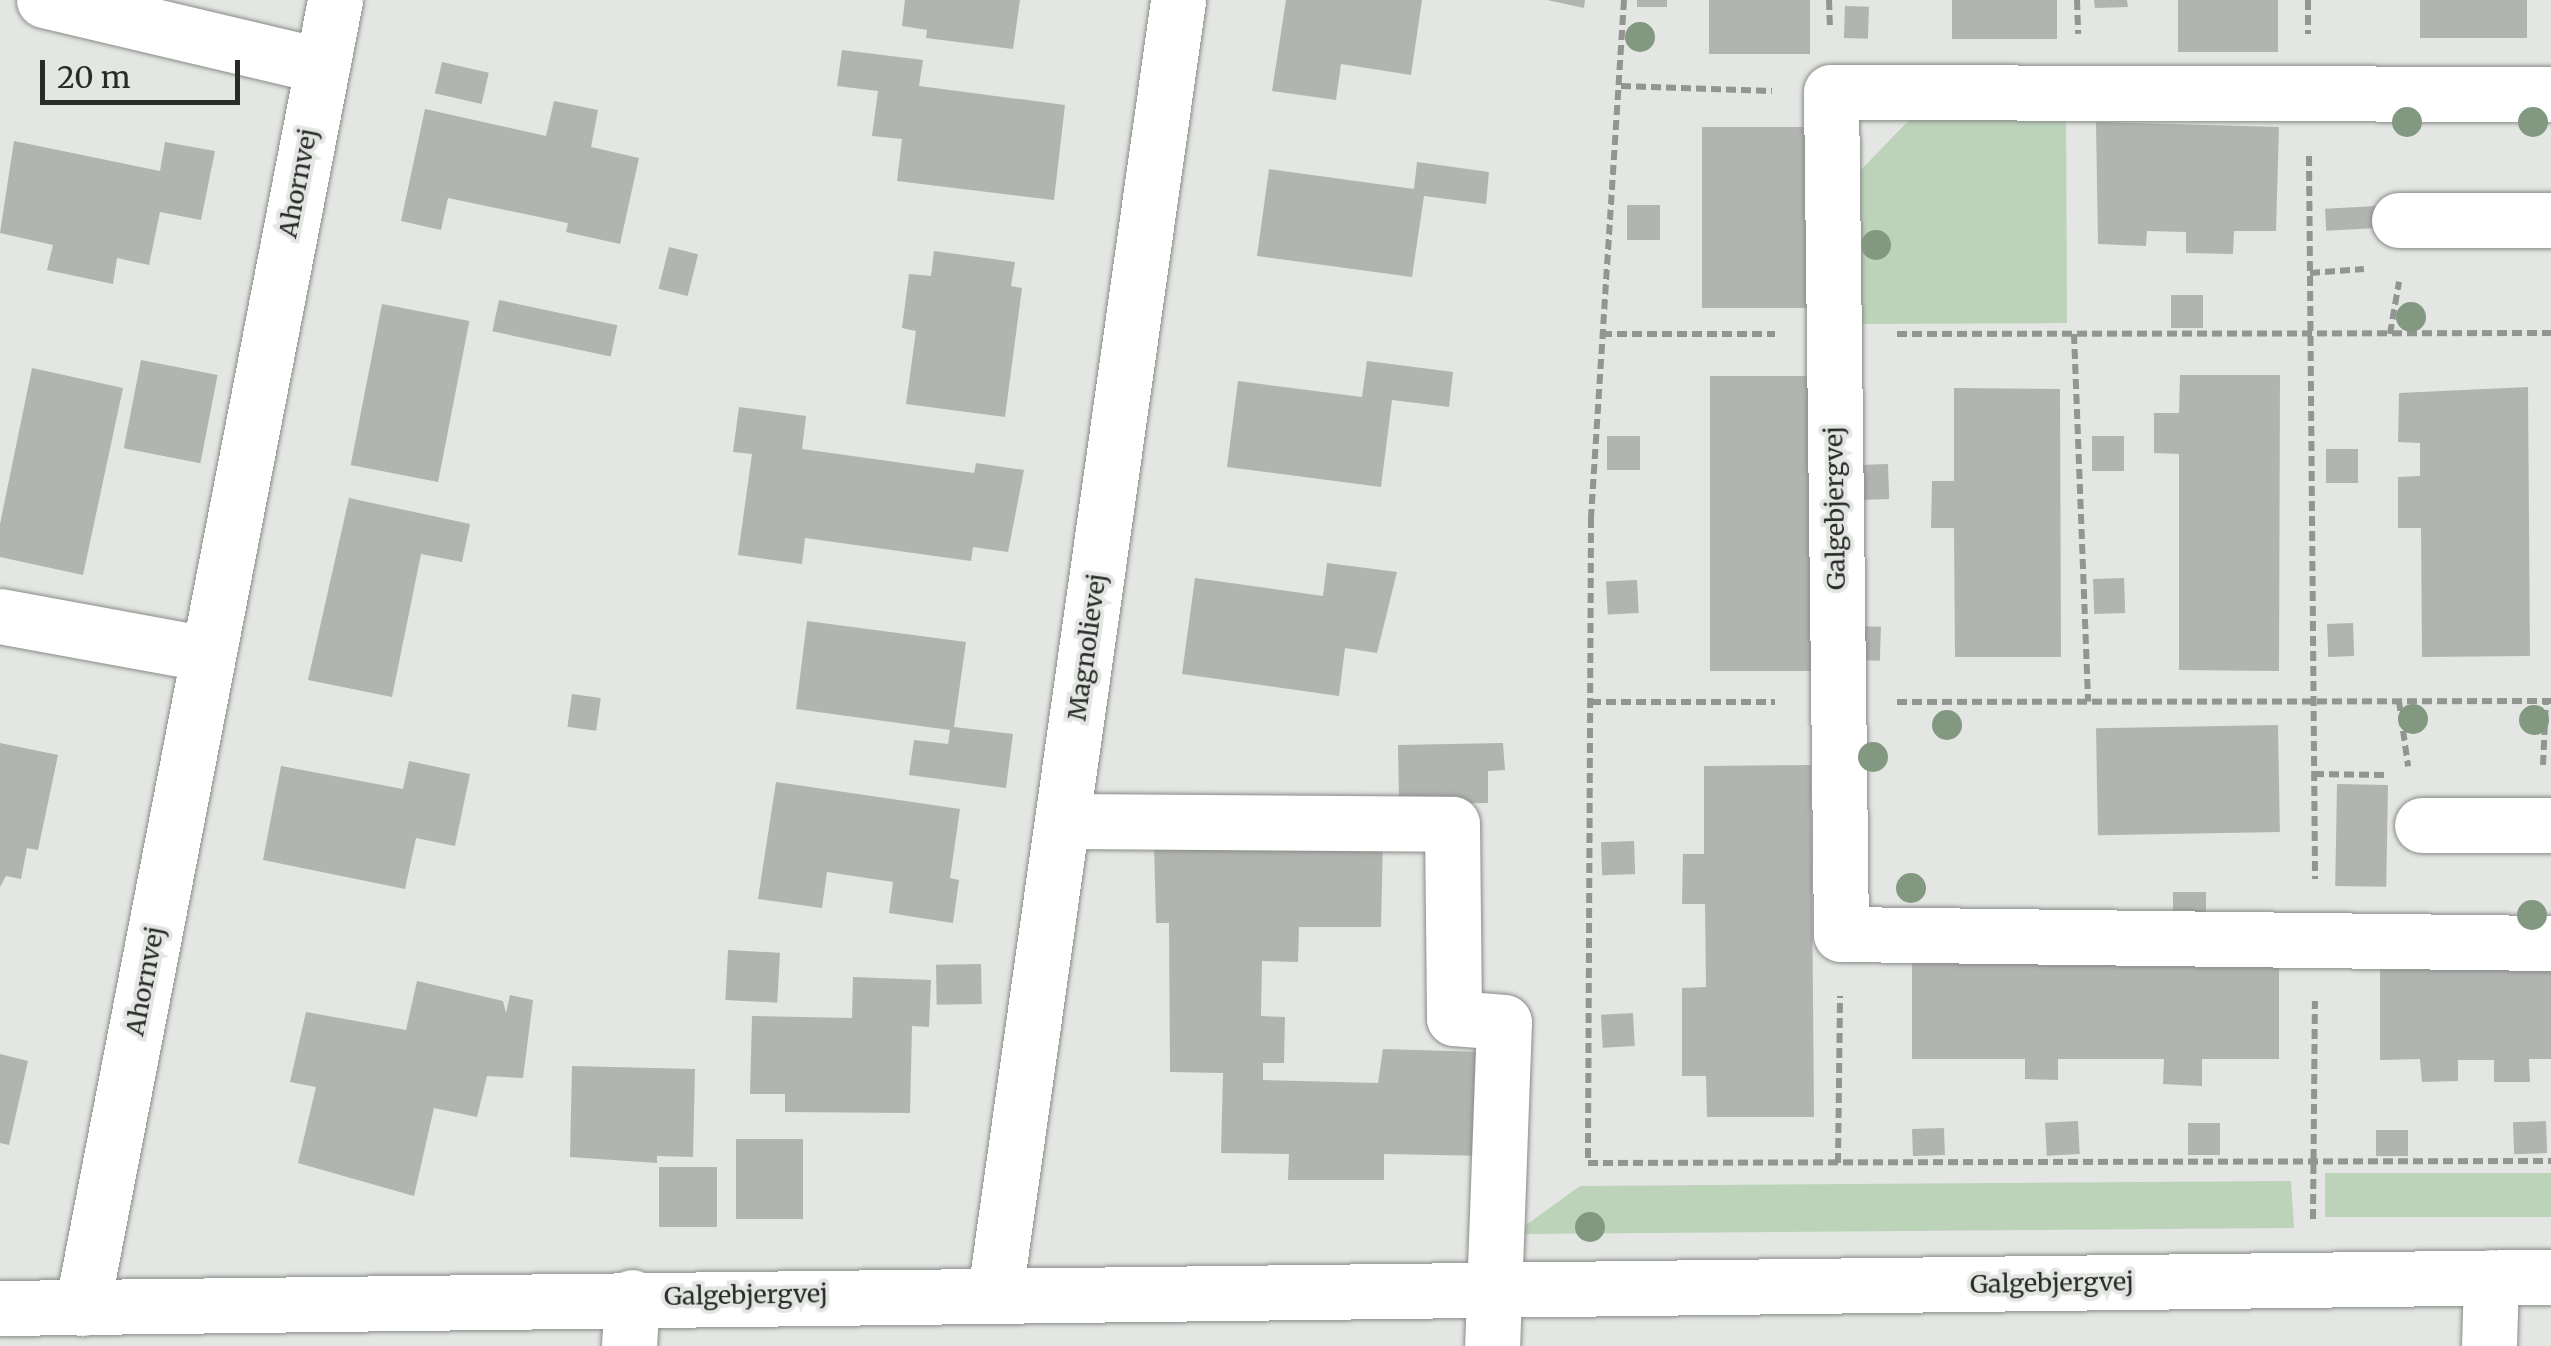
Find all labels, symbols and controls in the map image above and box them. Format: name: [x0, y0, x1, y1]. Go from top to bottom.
scale bar: [45, 40, 245, 102]
text: 20 m: [57, 58, 130, 96]
street label: Ahornvej: [273, 126, 323, 240]
street label: Galgebjergvej: [1819, 426, 1851, 590]
street label: Magnolievej: [1062, 571, 1112, 723]
street label: Ahornvej: [120, 924, 170, 1038]
street label: Galgebjergvej: [1970, 1267, 2134, 1299]
street label: Galgebjergvej: [664, 1279, 828, 1311]

